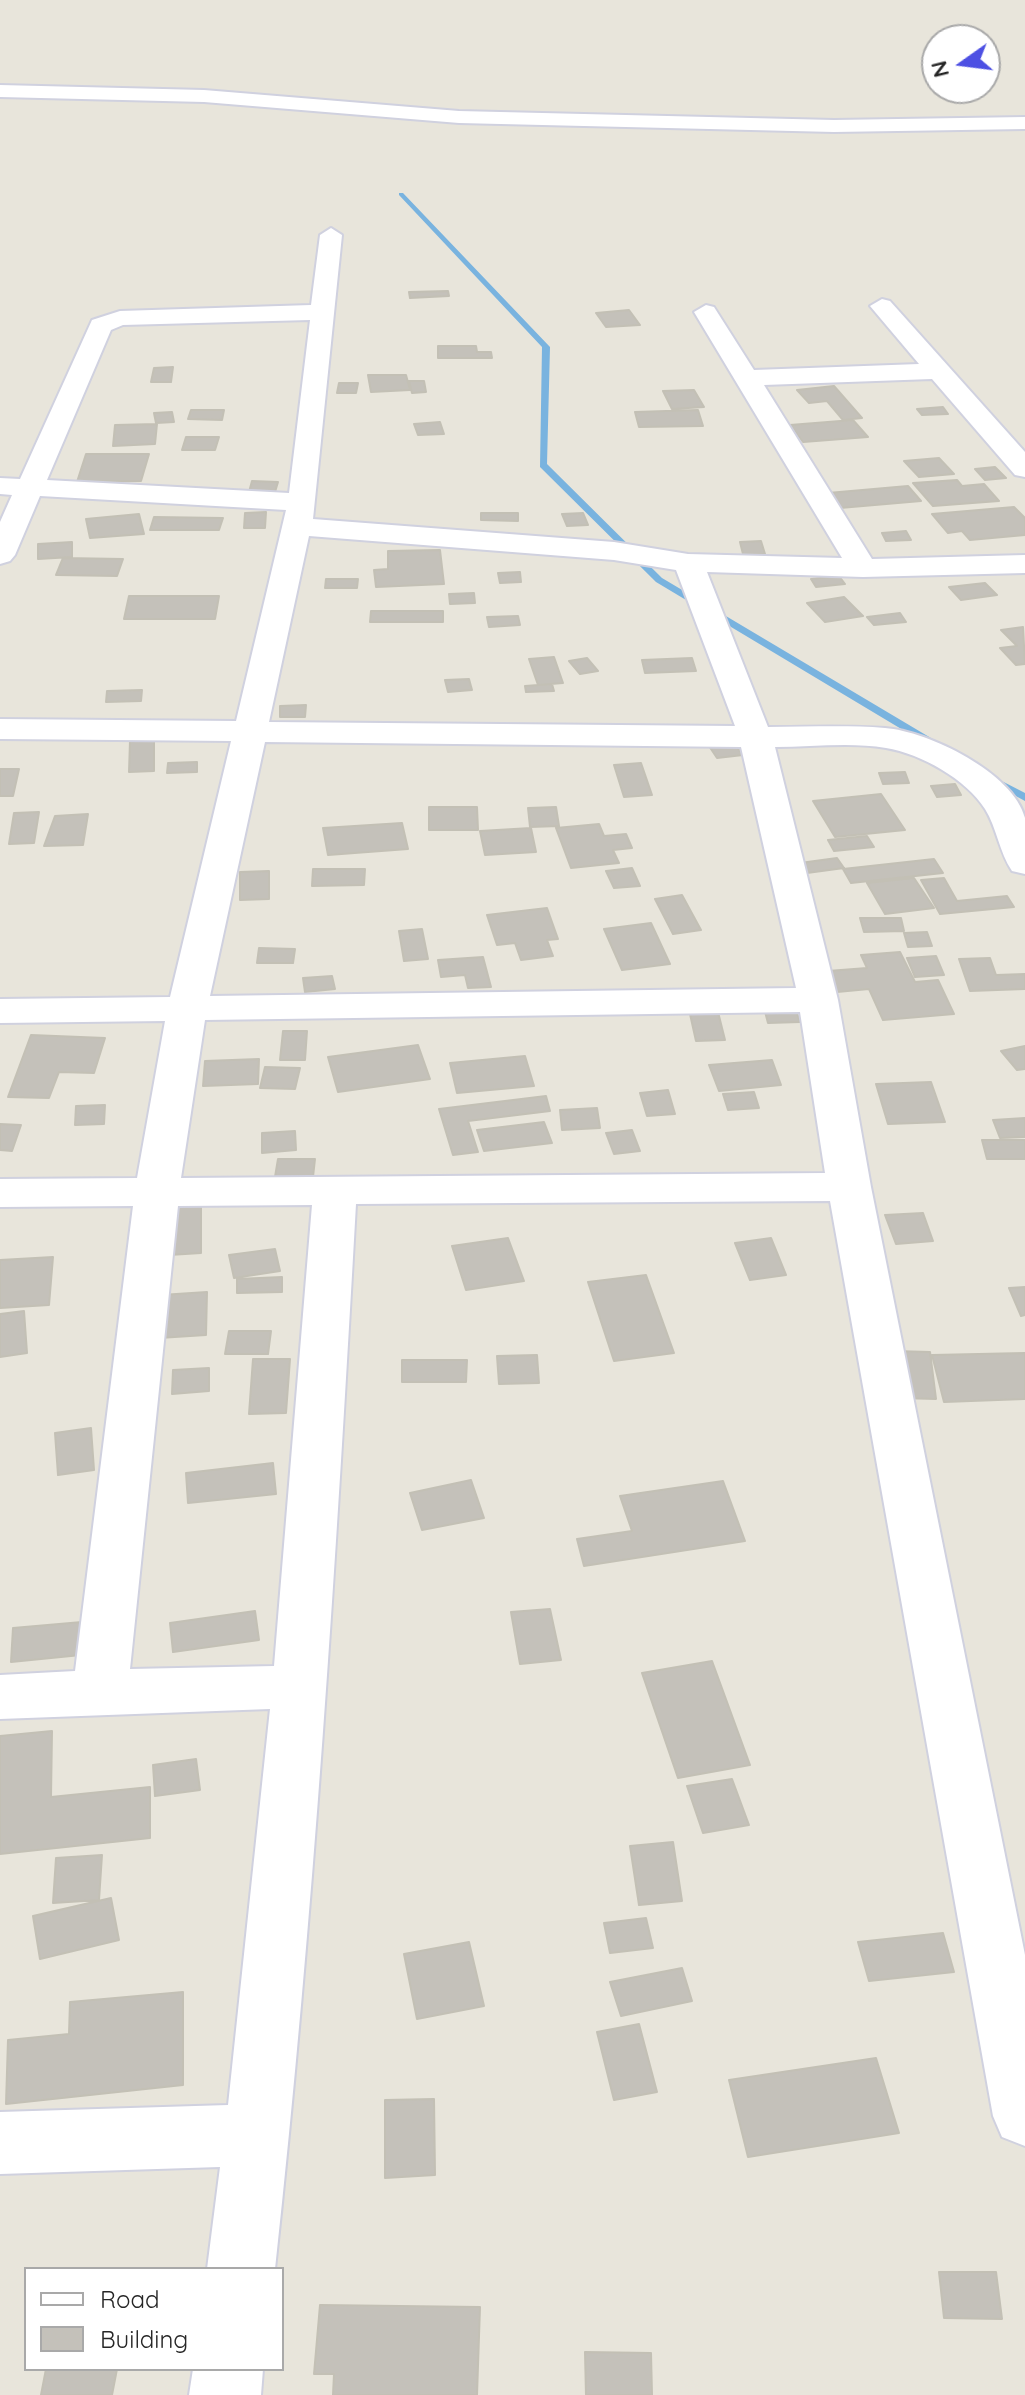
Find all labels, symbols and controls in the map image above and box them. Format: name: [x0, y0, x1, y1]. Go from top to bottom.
north arrow: [921, 24, 1001, 104]
text: N: [924, 58, 955, 81]
legend: [24, 2267, 284, 2371]
text: Road: [100, 2284, 160, 2314]
text: Building: [100, 2324, 188, 2354]

